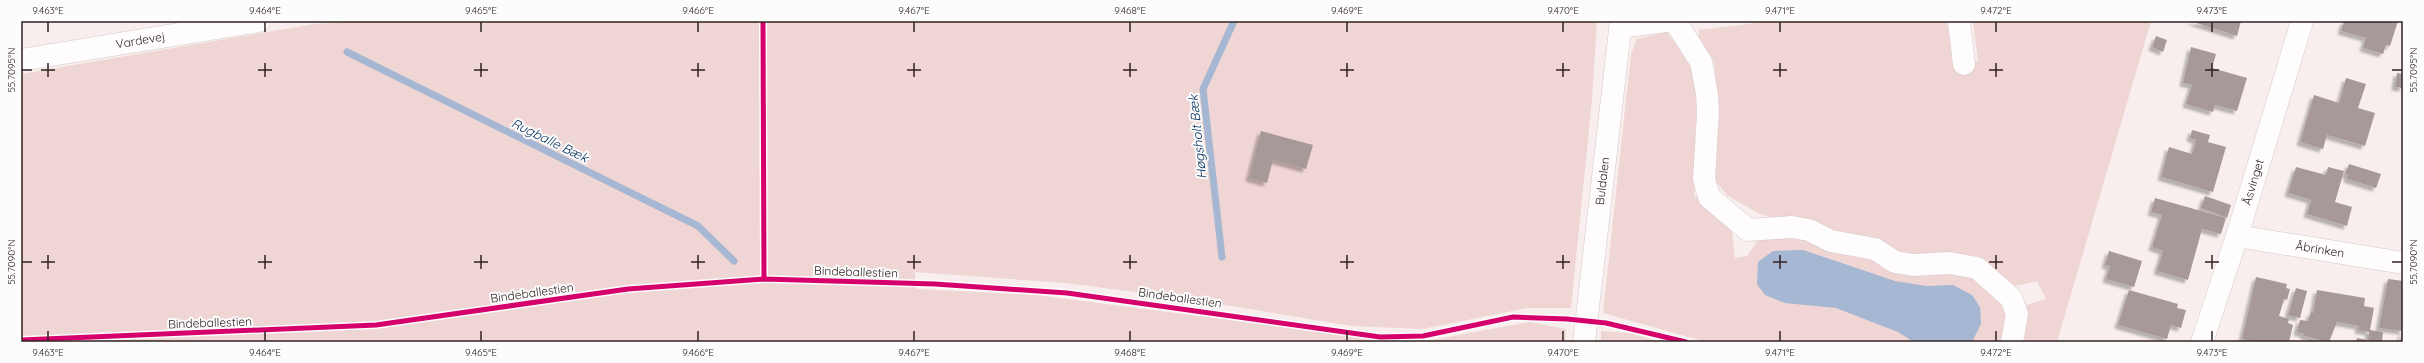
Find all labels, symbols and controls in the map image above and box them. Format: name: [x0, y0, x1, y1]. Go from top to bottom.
text: 9.463°E: [32, 4, 64, 17]
text: 9.464°E: [249, 4, 281, 17]
text: 9.465°E: [465, 4, 497, 17]
text: 9.466°E: [682, 4, 714, 17]
text: 9.467°E: [898, 4, 930, 17]
text: 9.468°E: [1114, 4, 1146, 17]
text: 9.469°E: [1331, 4, 1363, 17]
text: 9.470°E: [1547, 4, 1579, 17]
text: 9.471°E: [1765, 4, 1795, 17]
text: 9.472°E: [1980, 4, 2012, 17]
text: 9.473°E: [2196, 4, 2228, 17]
street label: Vardevej: [115, 29, 166, 51]
text: 55.7095°N: [5, 47, 18, 93]
text: 55.7095°N: [2407, 47, 2420, 93]
water label: Høgsholt Bæk: [1185, 93, 1209, 180]
water label: Rugballe Bæk: [509, 114, 592, 166]
street label: Buldalen: [1592, 156, 1612, 206]
street label: Åsvinget: [2239, 157, 2267, 207]
street label: Åbrinken: [2295, 238, 2345, 260]
text: 55.7090°N: [5, 239, 18, 285]
text: 55.7090°N: [2407, 239, 2420, 285]
street label: Bindeballestien: [814, 263, 898, 280]
street label: Bindeballestien: [489, 279, 575, 306]
street label: Bindeballestien: [1137, 284, 1223, 311]
street label: Bindeballestien: [168, 314, 252, 331]
text: 9.463°E: [32, 346, 64, 359]
text: 9.464°E: [249, 346, 281, 359]
text: 9.465°E: [465, 346, 497, 359]
text: 9.466°E: [682, 346, 714, 359]
text: 9.467°E: [898, 346, 930, 359]
text: 9.468°E: [1114, 346, 1146, 359]
text: 9.469°E: [1331, 346, 1363, 359]
text: 9.470°E: [1547, 346, 1579, 359]
text: 9.471°E: [1765, 346, 1795, 359]
text: 9.472°E: [1980, 346, 2012, 359]
text: 9.473°E: [2196, 346, 2228, 359]

